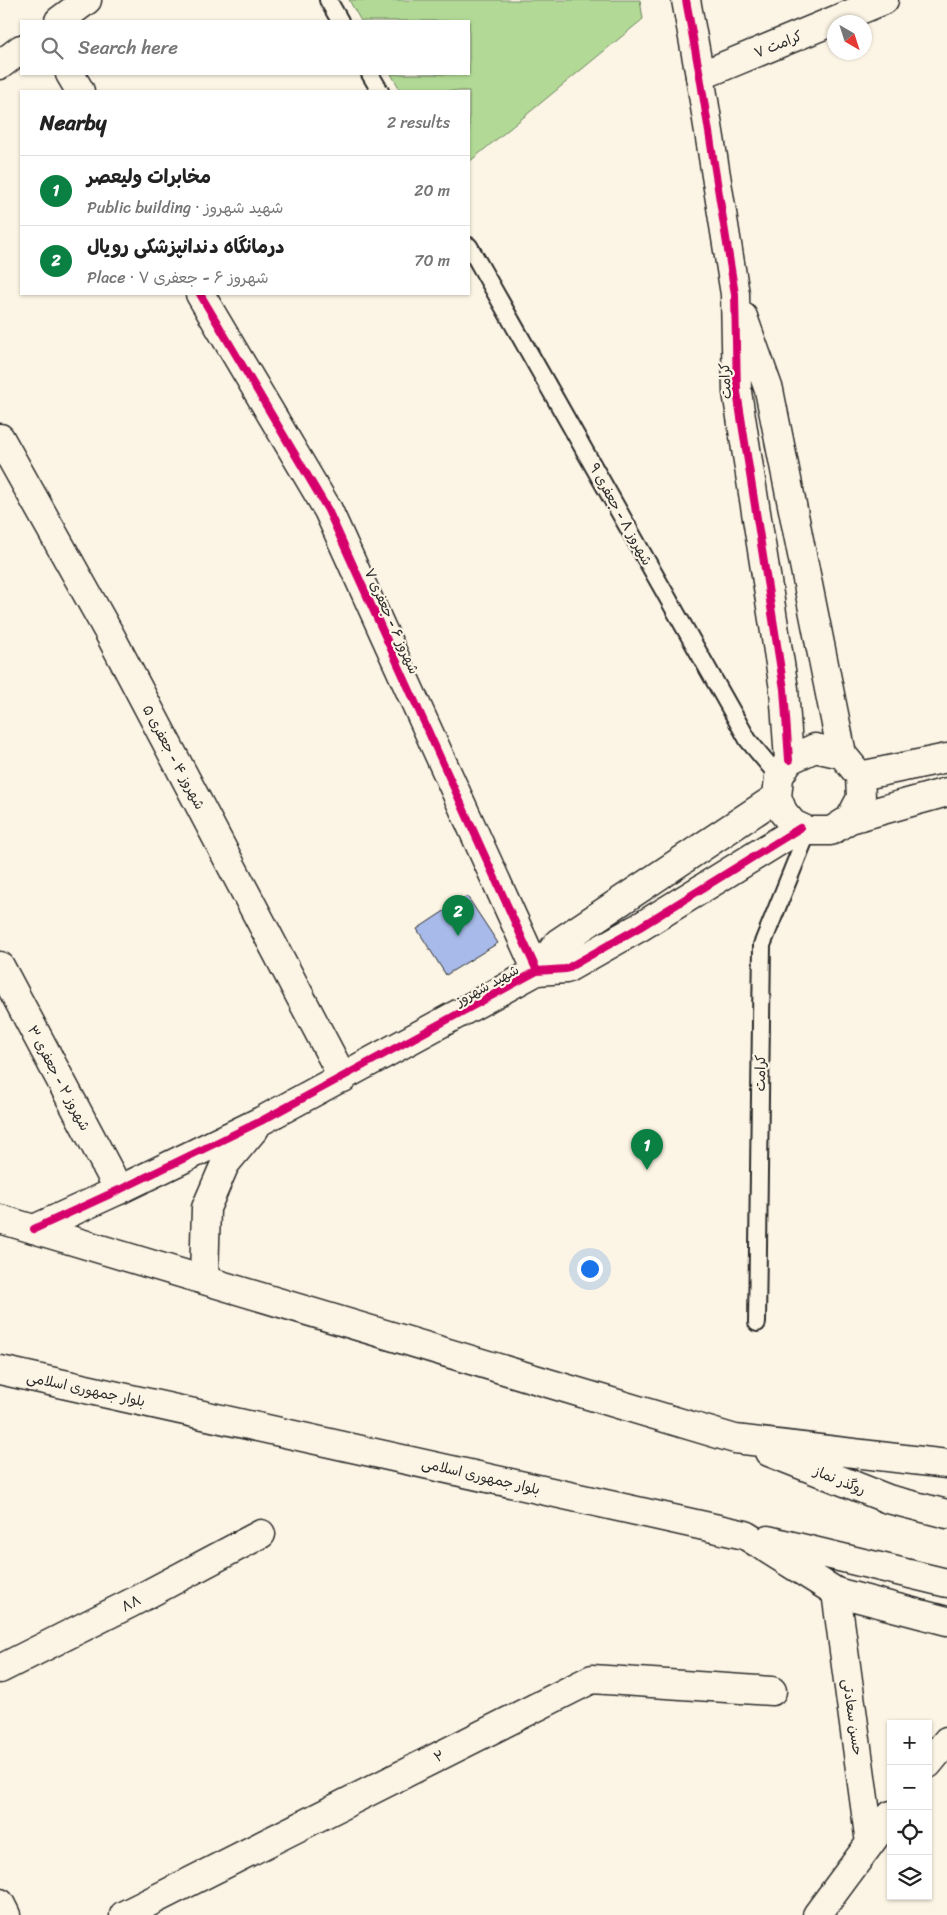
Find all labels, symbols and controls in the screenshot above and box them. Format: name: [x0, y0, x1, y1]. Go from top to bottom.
north arrow: [827, 15, 872, 60]
search box: [20, 20, 470, 75]
street label: کرامت ۷: [750, 23, 806, 65]
text: Search here: [78, 31, 178, 64]
icon: search: [38, 34, 66, 62]
text: Nearby: [40, 104, 106, 142]
text: 2 results: [387, 108, 450, 137]
text: مخابرات ولیعصر: [87, 160, 211, 193]
text: 1: [53, 176, 59, 205]
text: 20 m: [414, 176, 450, 205]
text: Public building · شهید شهروز: [87, 193, 283, 222]
text: درمانگاه دندانپزشکی رویال: [87, 230, 285, 263]
text: 2: [51, 246, 61, 275]
text: 70 m: [414, 246, 450, 275]
text: Place · شهروز ۶ - جعفری ۷: [87, 263, 269, 292]
street label: کرامت: [712, 362, 739, 400]
street label: شهروز ۸ - جعفری ۹: [582, 458, 659, 570]
street label: شهروز ۶ - جعفری ۷: [357, 564, 426, 678]
street label: شهروز ۴ - جعفری ۵: [135, 700, 212, 814]
pin: 2: [442, 895, 474, 936]
street label: شهید شهروز: [450, 958, 524, 1014]
street label: شهروز ۲ - جعفری ۳: [20, 1021, 97, 1136]
street label: کرامت: [748, 1054, 773, 1092]
pin: 1: [631, 1129, 663, 1170]
your location: [577, 1256, 603, 1282]
street label: بلوار جمهوری اسلامی: [24, 1365, 147, 1414]
street label: بلوار جمهوری اسلامی: [419, 1451, 542, 1502]
street label: روگذر نماز: [809, 1458, 870, 1502]
street label: ۸۸: [117, 1588, 146, 1619]
street label: حسن سعادتی: [835, 1677, 870, 1757]
map controls: [887, 1720, 932, 1900]
button: +: [887, 1720, 932, 1765]
street label: ۲: [429, 1743, 449, 1770]
button: −: [887, 1765, 932, 1810]
button: locate: [887, 1810, 932, 1855]
button: layers: [887, 1855, 932, 1900]

